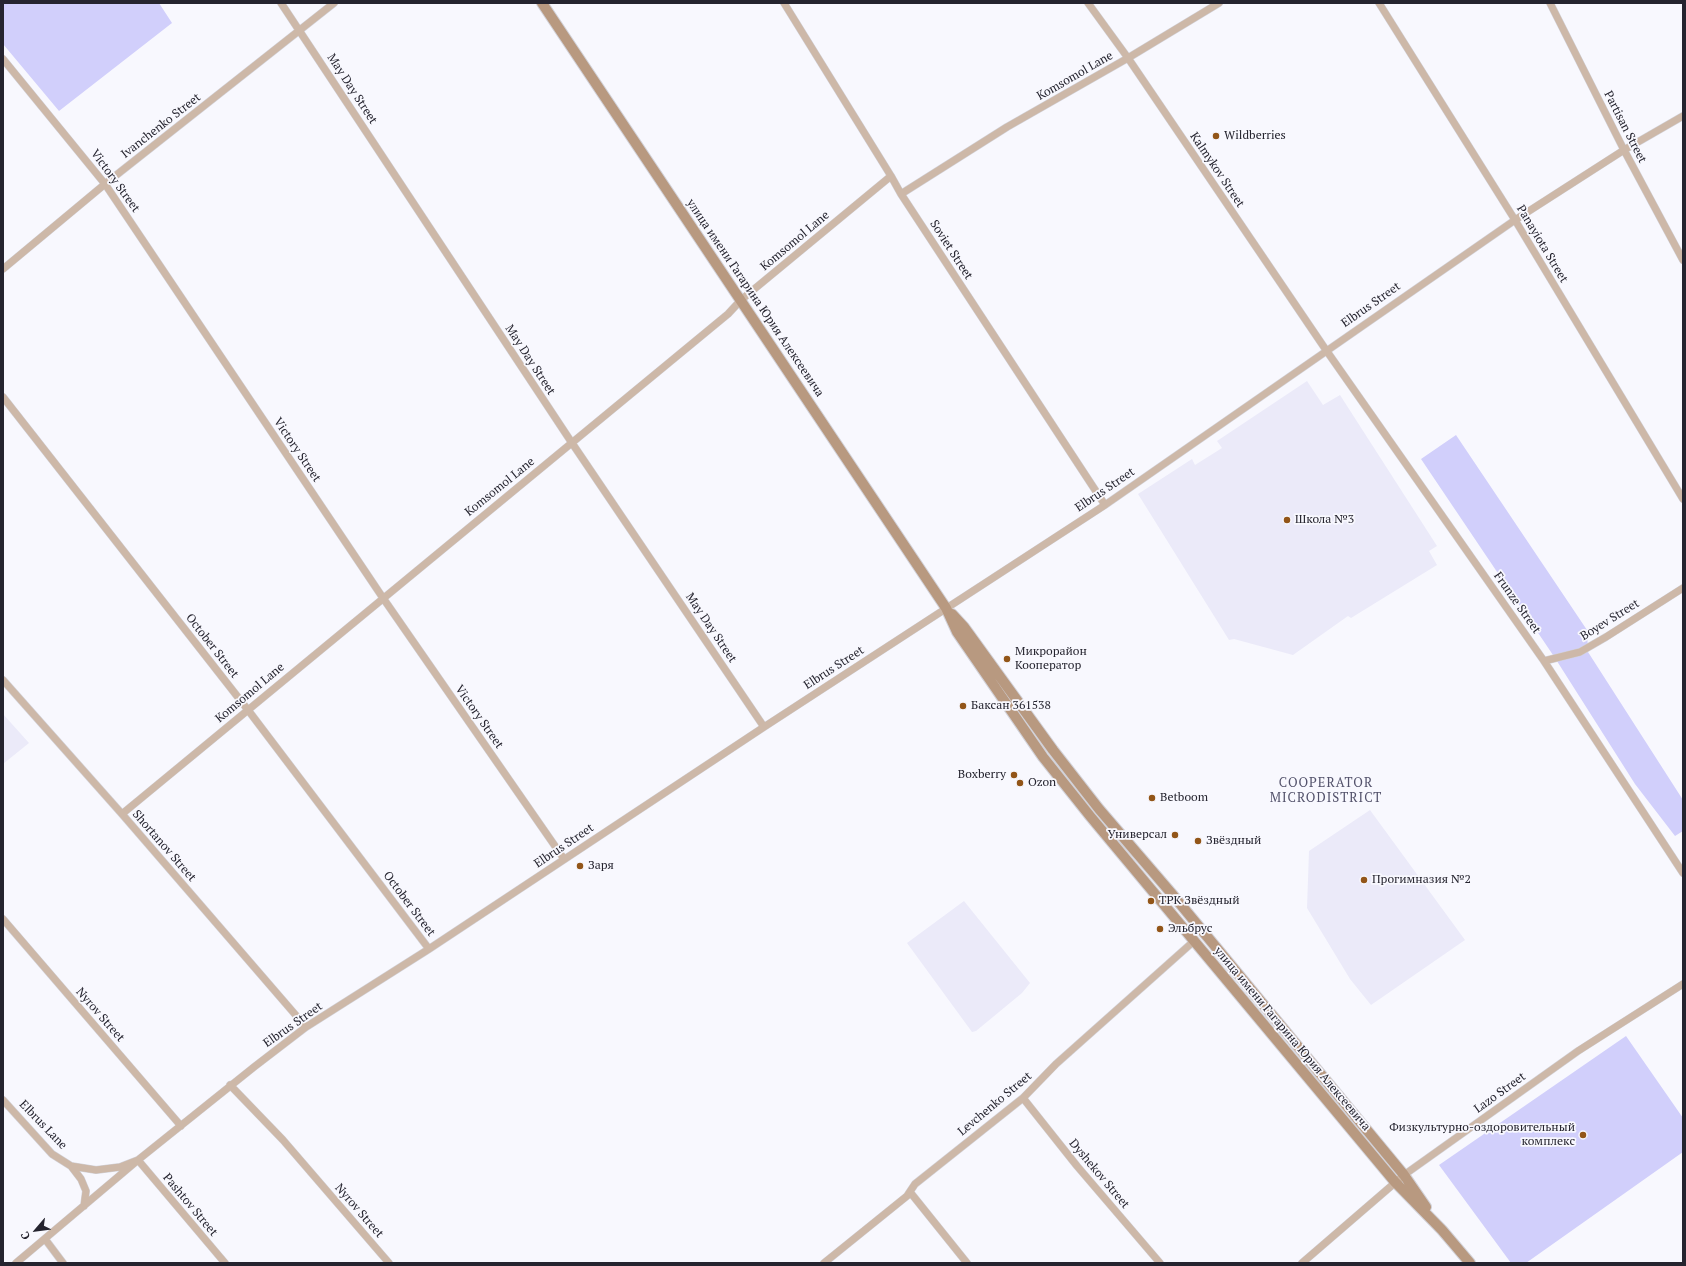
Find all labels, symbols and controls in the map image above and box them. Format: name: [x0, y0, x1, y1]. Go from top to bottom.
street label: Komsomol Lane: [1034, 48, 1116, 104]
street label: May Day Street: [324, 51, 380, 127]
street label: Partisan Street: [1601, 88, 1649, 166]
street label: Ivanchenko Street: [118, 90, 204, 162]
place label: Wildberries: [1224, 129, 1286, 143]
street label: Kalmykov Street: [1187, 130, 1247, 210]
marker: Wildberries: [1211, 131, 1221, 141]
street label: Victory Street: [87, 147, 143, 215]
street label: улица имени Гагарина Юрия Алексеевича: [683, 196, 827, 400]
street label: Panayiota Street: [1513, 203, 1571, 285]
street label: Komsomol Lane: [758, 208, 832, 274]
street label: Soviet Street: [926, 218, 976, 282]
street label: Elbrus Street: [1339, 279, 1403, 331]
street label: May Day Street: [502, 322, 558, 398]
street label: Victory Street: [270, 415, 324, 485]
street label: Komsomol Lane: [462, 455, 538, 519]
street label: Elbrus Street: [1072, 465, 1138, 515]
place label: Школа №3: [1295, 513, 1354, 527]
marker: Школа №3: [1282, 515, 1292, 525]
street label: Frunze Street: [1491, 569, 1543, 637]
street label: May Day Street: [682, 590, 740, 666]
street label: Boyev Street: [1578, 596, 1642, 644]
street label: October Street: [182, 611, 242, 681]
street label: Elbrus Street: [801, 643, 867, 693]
place label: Микрорайон Кооператор: [1015, 645, 1087, 673]
marker: Микрорайон Кооператор: [1002, 654, 1012, 664]
street label: Komsomol Lane: [213, 660, 287, 726]
street label: Victory Street: [452, 682, 506, 752]
place label: Баксан 361538: [971, 699, 1051, 713]
marker: Баксан 361538: [958, 701, 968, 711]
place label: Boxberry: [958, 768, 1006, 782]
marker: Boxberry: [1009, 770, 1019, 780]
district label: COOPERATOR MICRODISTRICT: [1270, 775, 1382, 806]
place label: Ozon: [1028, 776, 1056, 790]
marker: Ozon: [1015, 778, 1025, 788]
place label: Betboom: [1160, 791, 1208, 805]
marker: Betboom: [1147, 793, 1157, 803]
street label: Shortanov Street: [129, 807, 199, 885]
street label: Elbrus Street: [531, 821, 597, 871]
place label: Универсал: [1108, 828, 1167, 842]
marker: Универсал: [1170, 830, 1180, 840]
place label: Звёздный: [1206, 834, 1261, 848]
marker: Звёздный: [1193, 836, 1203, 846]
place label: Заря: [588, 859, 614, 873]
marker: Заря: [575, 861, 585, 871]
street label: October Street: [380, 869, 438, 939]
place label: Прогимназия №2: [1372, 873, 1471, 887]
marker: Прогимназия №2: [1359, 875, 1369, 885]
place label: ТРК Звёздный: [1159, 894, 1239, 908]
marker: ТРК Звёздный: [1146, 896, 1156, 906]
place label: Эльбрус: [1168, 922, 1212, 936]
marker: Эльбрус: [1155, 924, 1165, 934]
street label: улица имени Гагарина Юрия Алексеевича: [1211, 944, 1373, 1134]
street label: Nyrov Street: [73, 985, 127, 1045]
street label: Elbrus Street: [261, 999, 325, 1051]
street label: Levchenko Street: [955, 1069, 1035, 1139]
street label: Lazo Street: [1472, 1070, 1528, 1116]
street label: Elbrus Lane: [16, 1097, 70, 1153]
place label: Физкультурно-оздоровительный комплекс: [1389, 1121, 1575, 1149]
marker: Физкультурно-оздоровительный комплекс: [1578, 1130, 1588, 1140]
street label: Dyshekov Street: [1066, 1136, 1132, 1212]
street label: Pashtov Street: [160, 1171, 220, 1239]
street label: Nyrov Street: [332, 1181, 386, 1241]
north arrow: [16, 1210, 56, 1250]
text: С: [18, 1229, 33, 1242]

